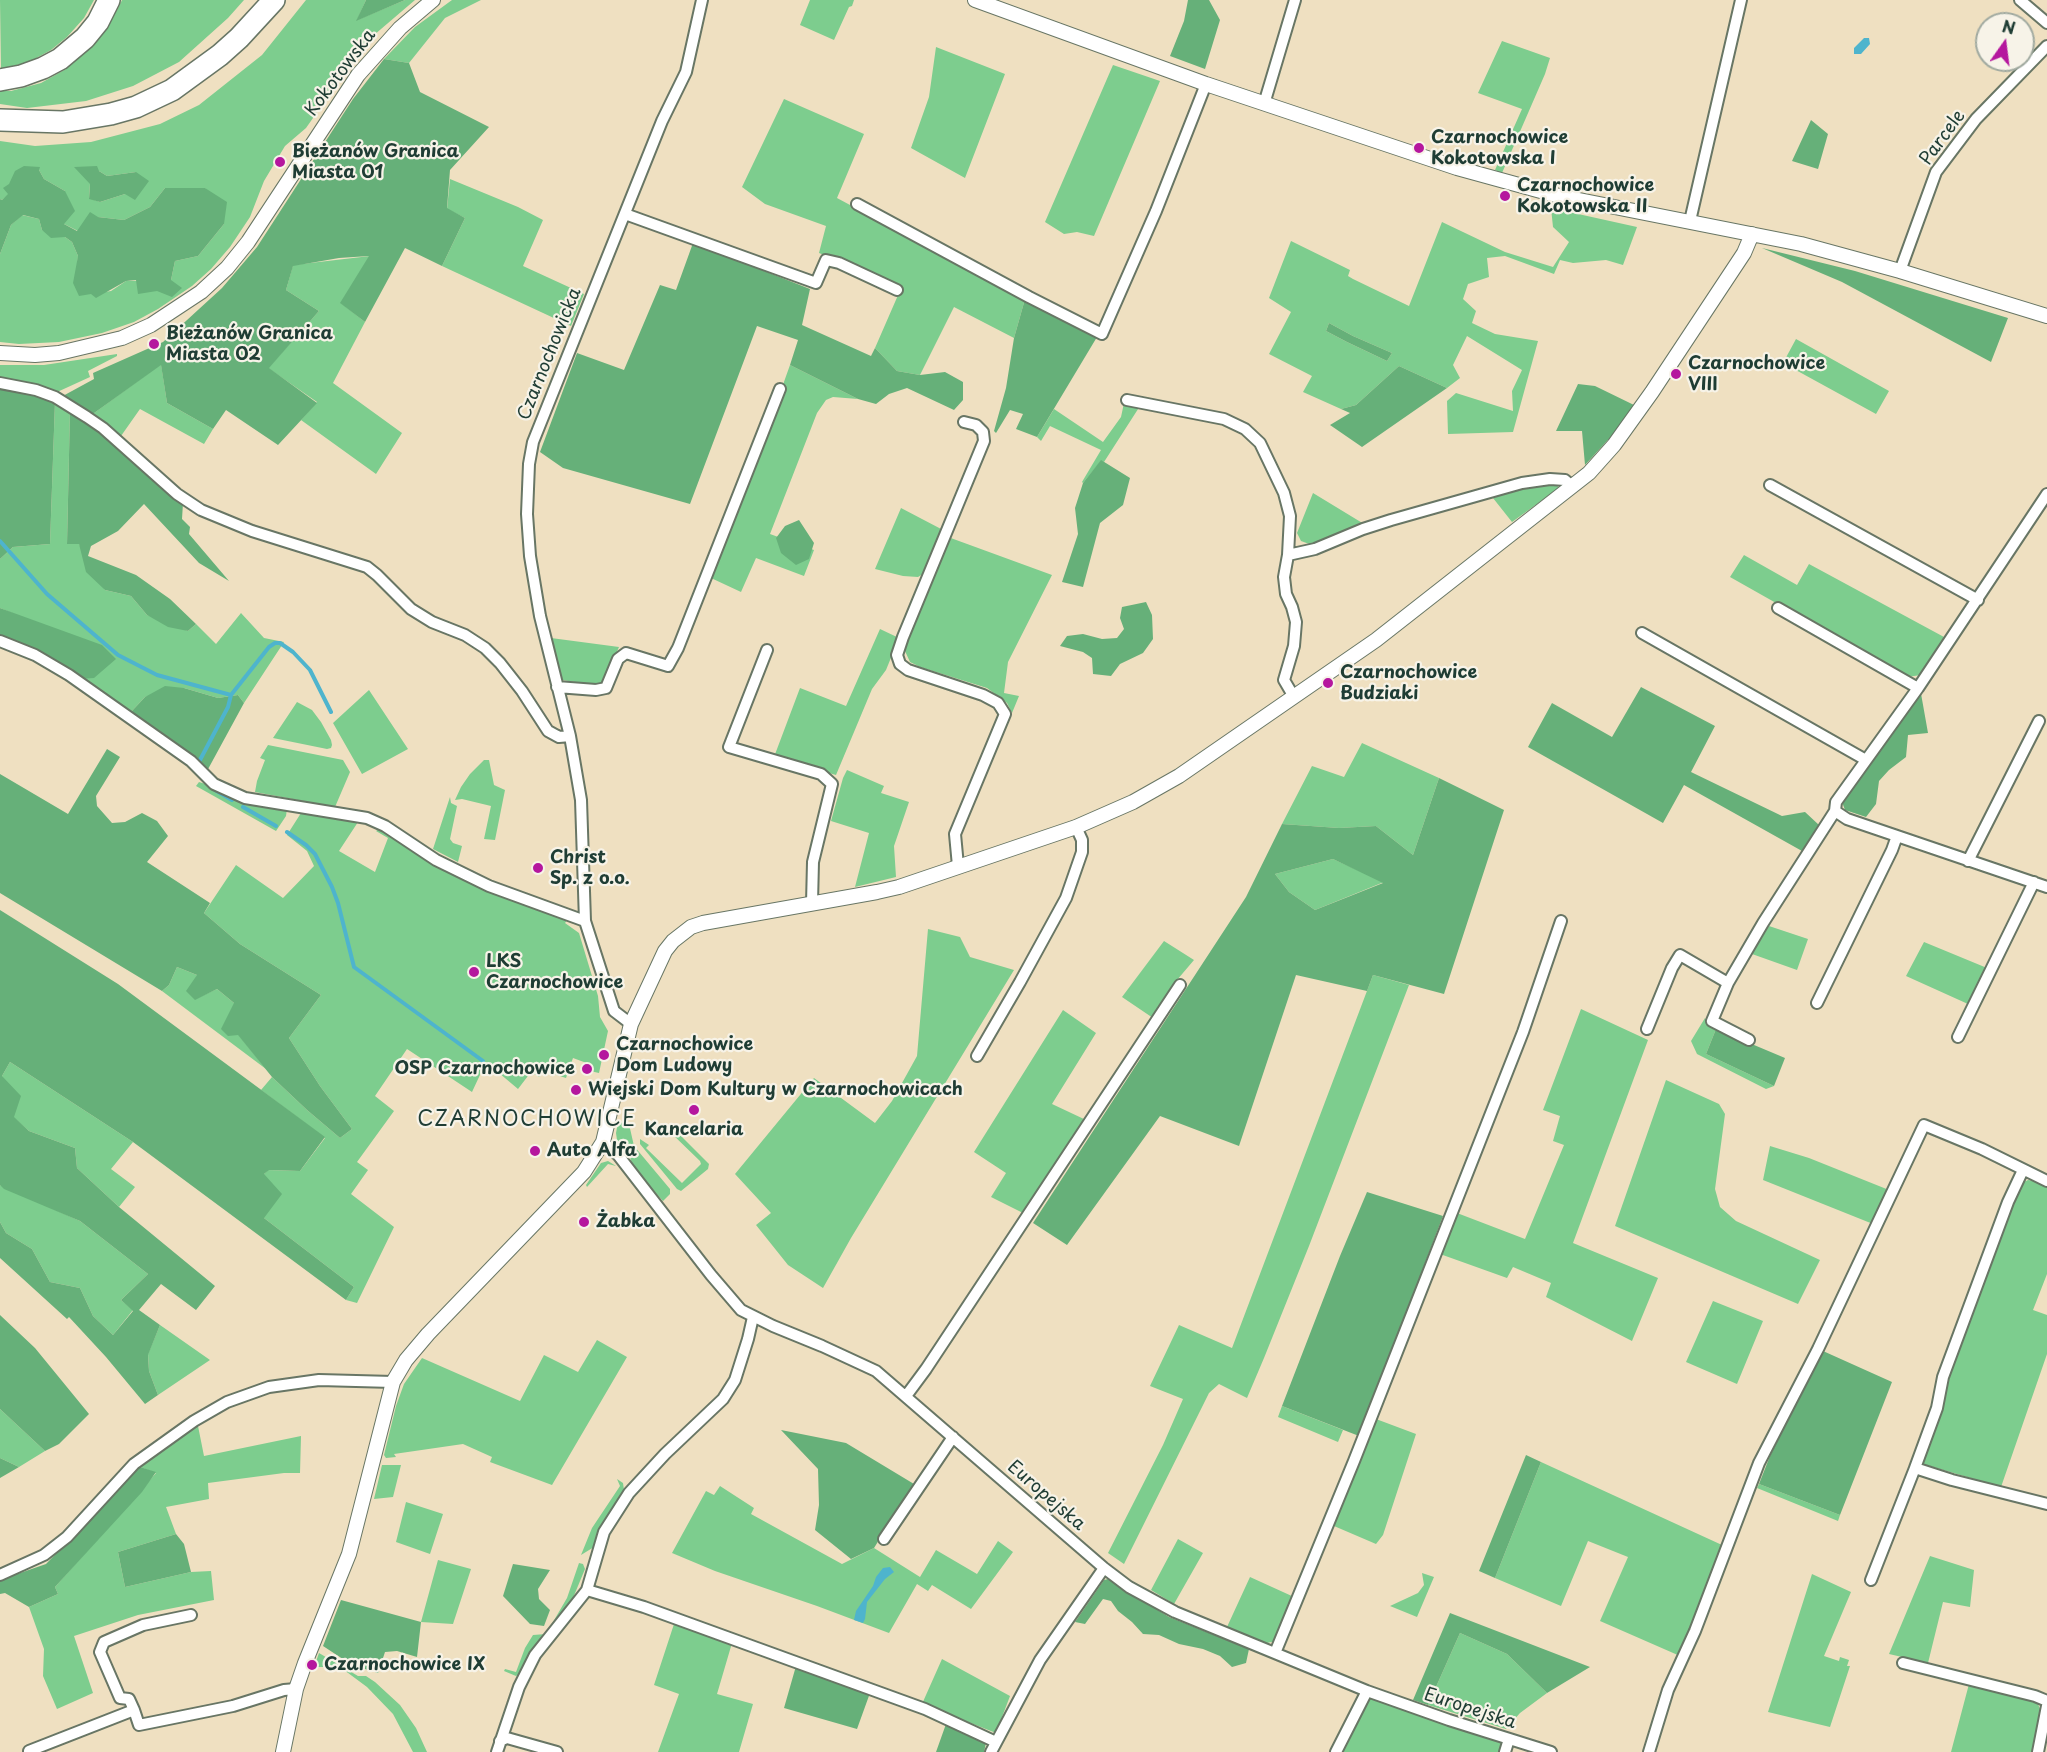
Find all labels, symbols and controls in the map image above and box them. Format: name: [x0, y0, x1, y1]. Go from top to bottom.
north arrow: [1975, 12, 2035, 72]
text: N: [2000, 13, 2018, 40]
street label: Kokotowska: [301, 25, 381, 121]
street label: Parcele: [1916, 106, 1970, 170]
place label: Czarnochowice Kokotowska I: [1431, 127, 1568, 170]
place label: Bieżanów Granica Miasta 01: [292, 141, 459, 184]
marker: Czarnochowice Kokotowska I: [1412, 141, 1426, 155]
marker: Bieżanów Granica Miasta 01: [273, 155, 287, 169]
place label: Czarnochowice Kokotowska II: [1517, 175, 1654, 218]
marker: Czarnochowice Kokotowska II: [1498, 189, 1512, 203]
street label: Czarnochowicka: [514, 285, 586, 423]
place label: Bieżanów Granica Miasta 02: [166, 323, 333, 366]
marker: Bieżanów Granica Miasta 02: [147, 337, 161, 351]
place label: Czarnochowice VIII: [1688, 353, 1825, 395]
marker: Czarnochowice VIII: [1669, 367, 1683, 381]
place label: Czarnochowice Budziaki: [1340, 662, 1477, 704]
marker: Czarnochowice Budziaki: [1321, 676, 1335, 690]
place label: Christ Sp. z o.o.: [550, 847, 630, 890]
marker: Christ Sp. z o.o.: [531, 861, 545, 875]
place label: LKS Czarnochowice: [486, 951, 623, 994]
marker: LKS Czarnochowice: [467, 965, 481, 979]
place label: Czarnochowice Dom Ludowy: [616, 1034, 753, 1076]
marker: Czarnochowice Dom Ludowy: [597, 1048, 611, 1062]
place label: OSP Czarnochowice: [395, 1058, 575, 1080]
marker: OSP Czarnochowice: [580, 1062, 594, 1076]
place label: Wiejski Dom Kultury w Czarnochowicach: [588, 1079, 963, 1101]
marker: Wiejski Dom Kultury w Czarnochowicach: [569, 1083, 583, 1097]
marker: Kancelaria: [687, 1103, 701, 1117]
district label: CZARNOCHOWICE: [417, 1107, 637, 1133]
place label: Kancelaria: [644, 1119, 744, 1141]
place label: Auto Alfa: [547, 1140, 637, 1162]
marker: Auto Alfa: [528, 1144, 542, 1158]
place label: Żabka: [596, 1211, 655, 1233]
marker: Żabka: [577, 1215, 591, 1229]
street label: Europejska: [1003, 1456, 1089, 1536]
place label: Czarnochowice IX: [324, 1654, 485, 1676]
marker: Czarnochowice IX: [305, 1658, 319, 1672]
street label: Europejska: [1421, 1684, 1519, 1734]

